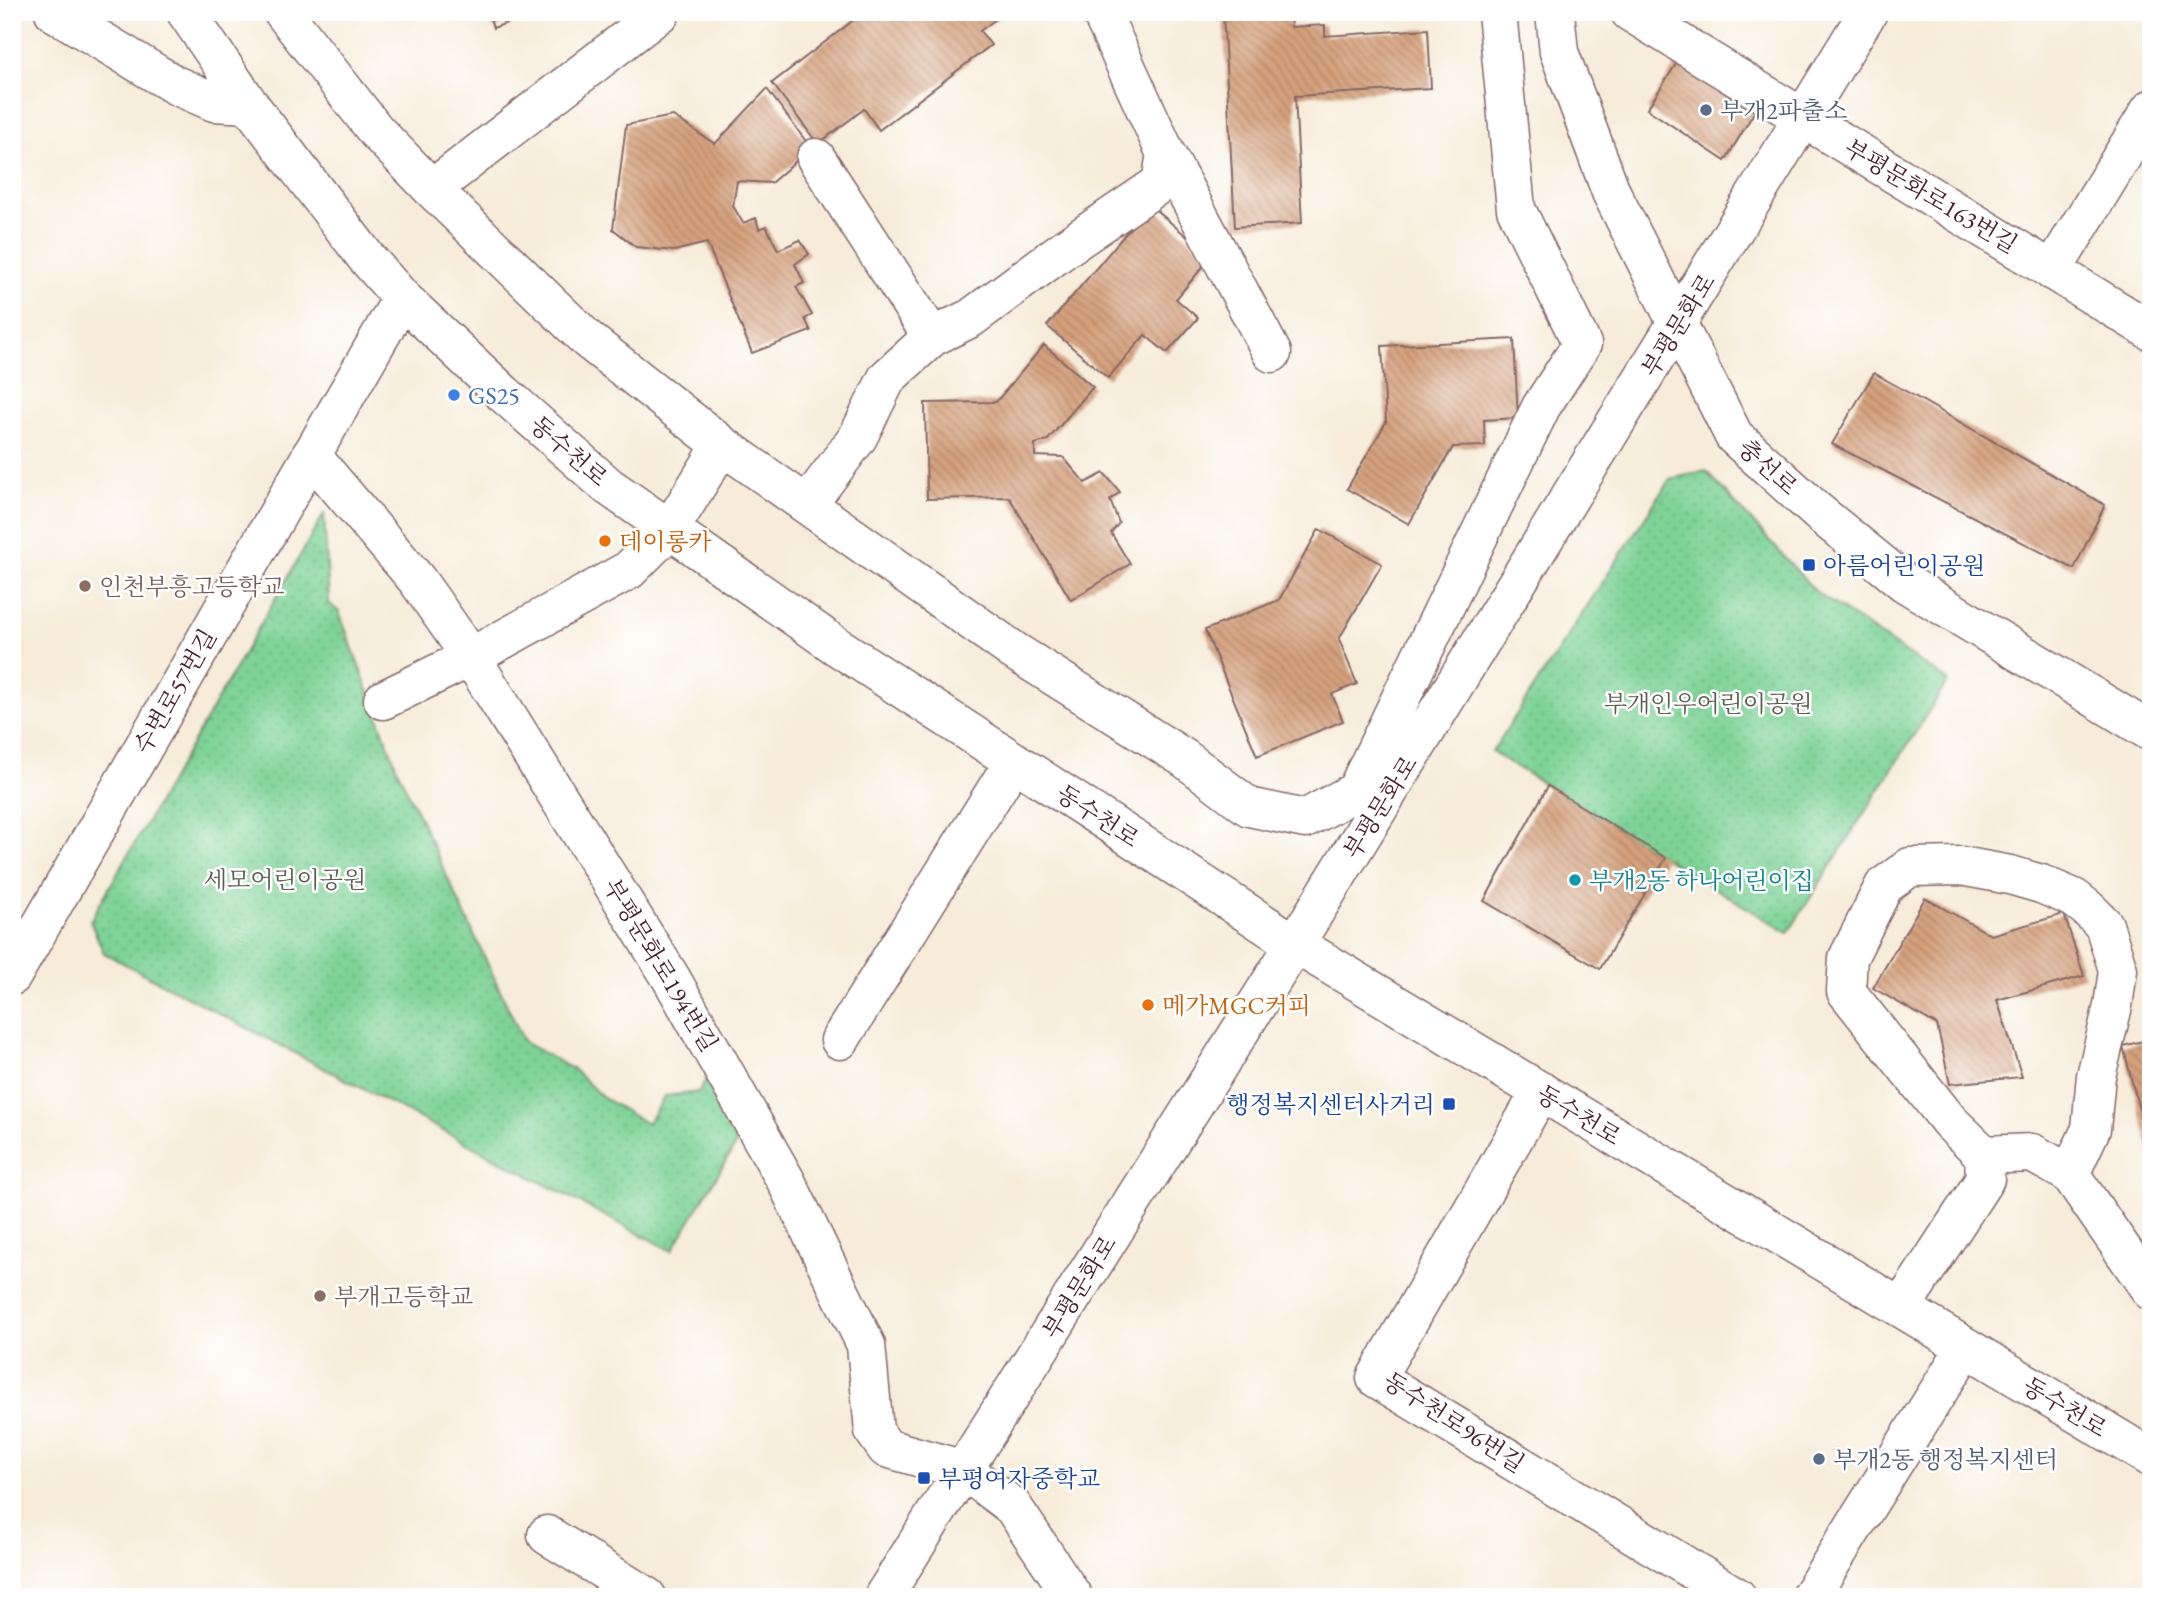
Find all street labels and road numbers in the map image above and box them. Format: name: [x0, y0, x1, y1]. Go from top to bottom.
street label: 부평문화로163번길: [1839, 132, 2023, 260]
street label: 부평문화로: [1634, 268, 1722, 382]
street label: 동수천로: [524, 409, 614, 493]
street label: 충선로: [1732, 432, 1804, 502]
street label: 수변로57번길: [127, 623, 223, 759]
street label: 부평문화로: [1336, 750, 1424, 864]
street label: 동수천로: [1051, 778, 1145, 854]
street label: 부평문화로194번길: [597, 873, 725, 1057]
street label: 동수천로: [1531, 1078, 1627, 1152]
street label: 부평문화로: [1035, 1230, 1123, 1344]
street label: 동수천로96번길: [1378, 1365, 1530, 1479]
street label: 동수천로: [2017, 1370, 2113, 1444]

